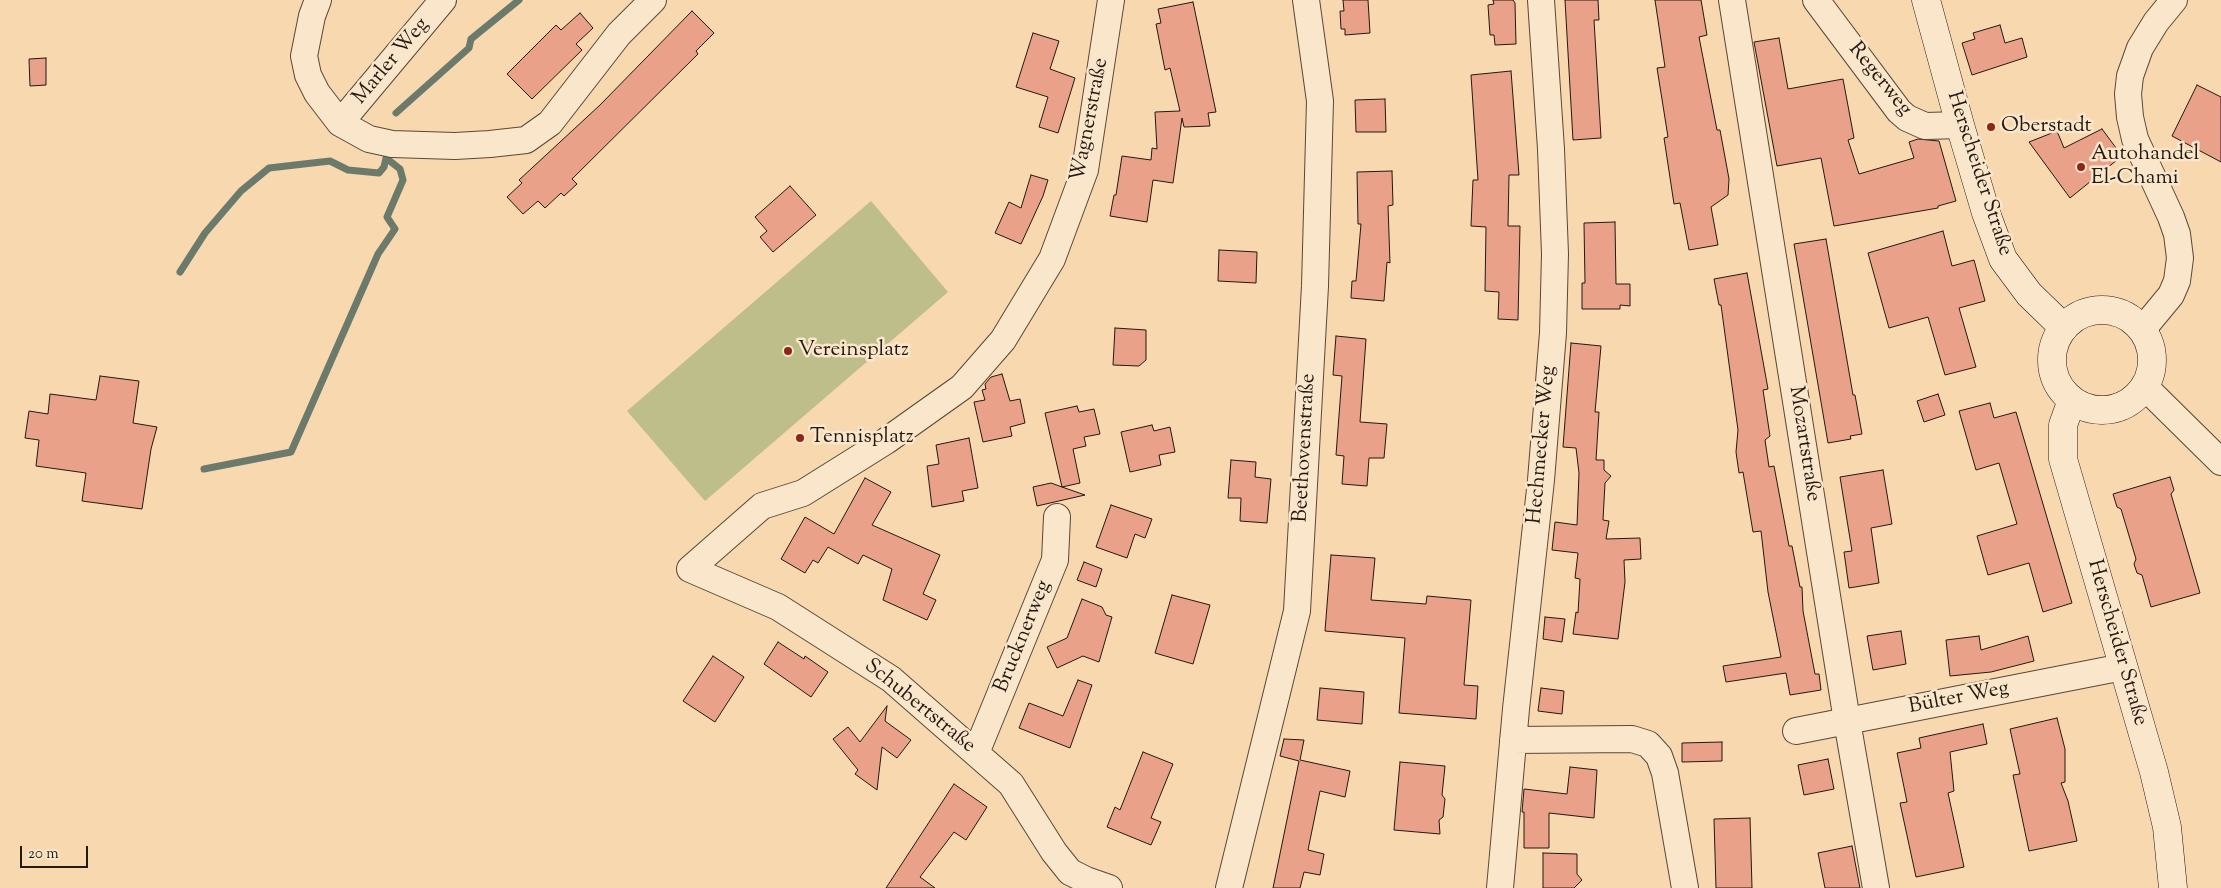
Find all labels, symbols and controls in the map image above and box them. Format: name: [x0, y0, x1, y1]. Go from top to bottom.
street label: Marler Weg: [348, 13, 436, 111]
street label: Regerweg: [1842, 38, 1916, 122]
street label: Wagnerstraße: [1067, 56, 1115, 184]
street label: Herscheider Straße: [1940, 89, 2016, 259]
place label: Oberstadt: [2001, 114, 2092, 140]
marker: Oberstadt: [1985, 121, 1997, 133]
place label: Autohandel El-Chami: [2091, 142, 2199, 192]
marker: Autohandel El-Chami: [2075, 161, 2087, 173]
place label: Vereinsplatz: [798, 338, 909, 364]
marker: Vereinsplatz: [782, 345, 794, 357]
street label: Hechmecker Weg: [1524, 365, 1562, 525]
street label: Beethovenstraße: [1290, 373, 1322, 523]
street label: Mozartstraße: [1781, 384, 1825, 504]
place label: Tennisplatz: [810, 425, 914, 451]
marker: Tennisplatz: [794, 432, 806, 444]
street label: Herscheider Straße: [2080, 557, 2152, 729]
street label: Brucknerweg: [990, 577, 1058, 697]
street label: Schubertstraße: [858, 654, 980, 760]
street label: Bülter Weg: [1907, 677, 2011, 721]
scale bar: [22, 836, 90, 868]
text: 20 m: [28, 844, 59, 865]

